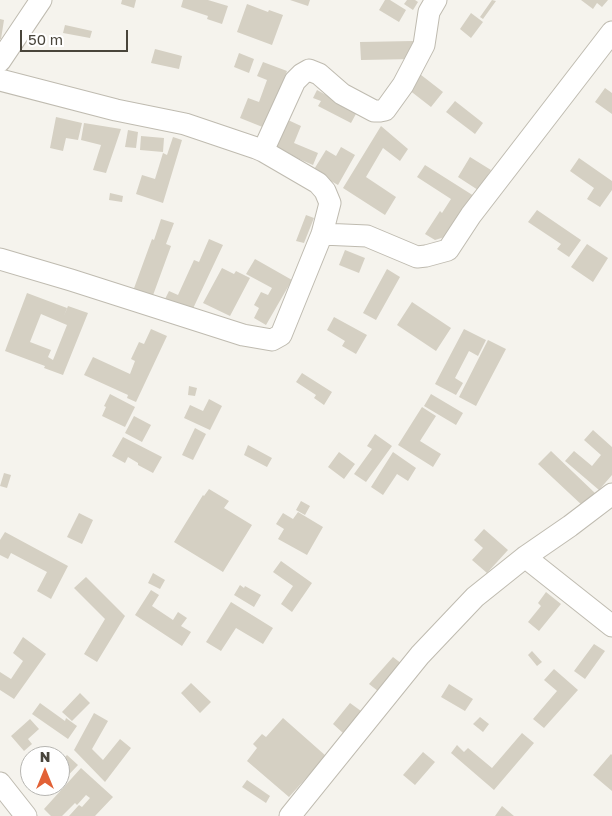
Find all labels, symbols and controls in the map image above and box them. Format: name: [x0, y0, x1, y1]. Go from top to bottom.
scale bar: [22, 20, 130, 52]
text: 50 m: [28, 30, 63, 48]
north arrow: [20, 746, 70, 796]
text: N: [40, 748, 50, 765]

